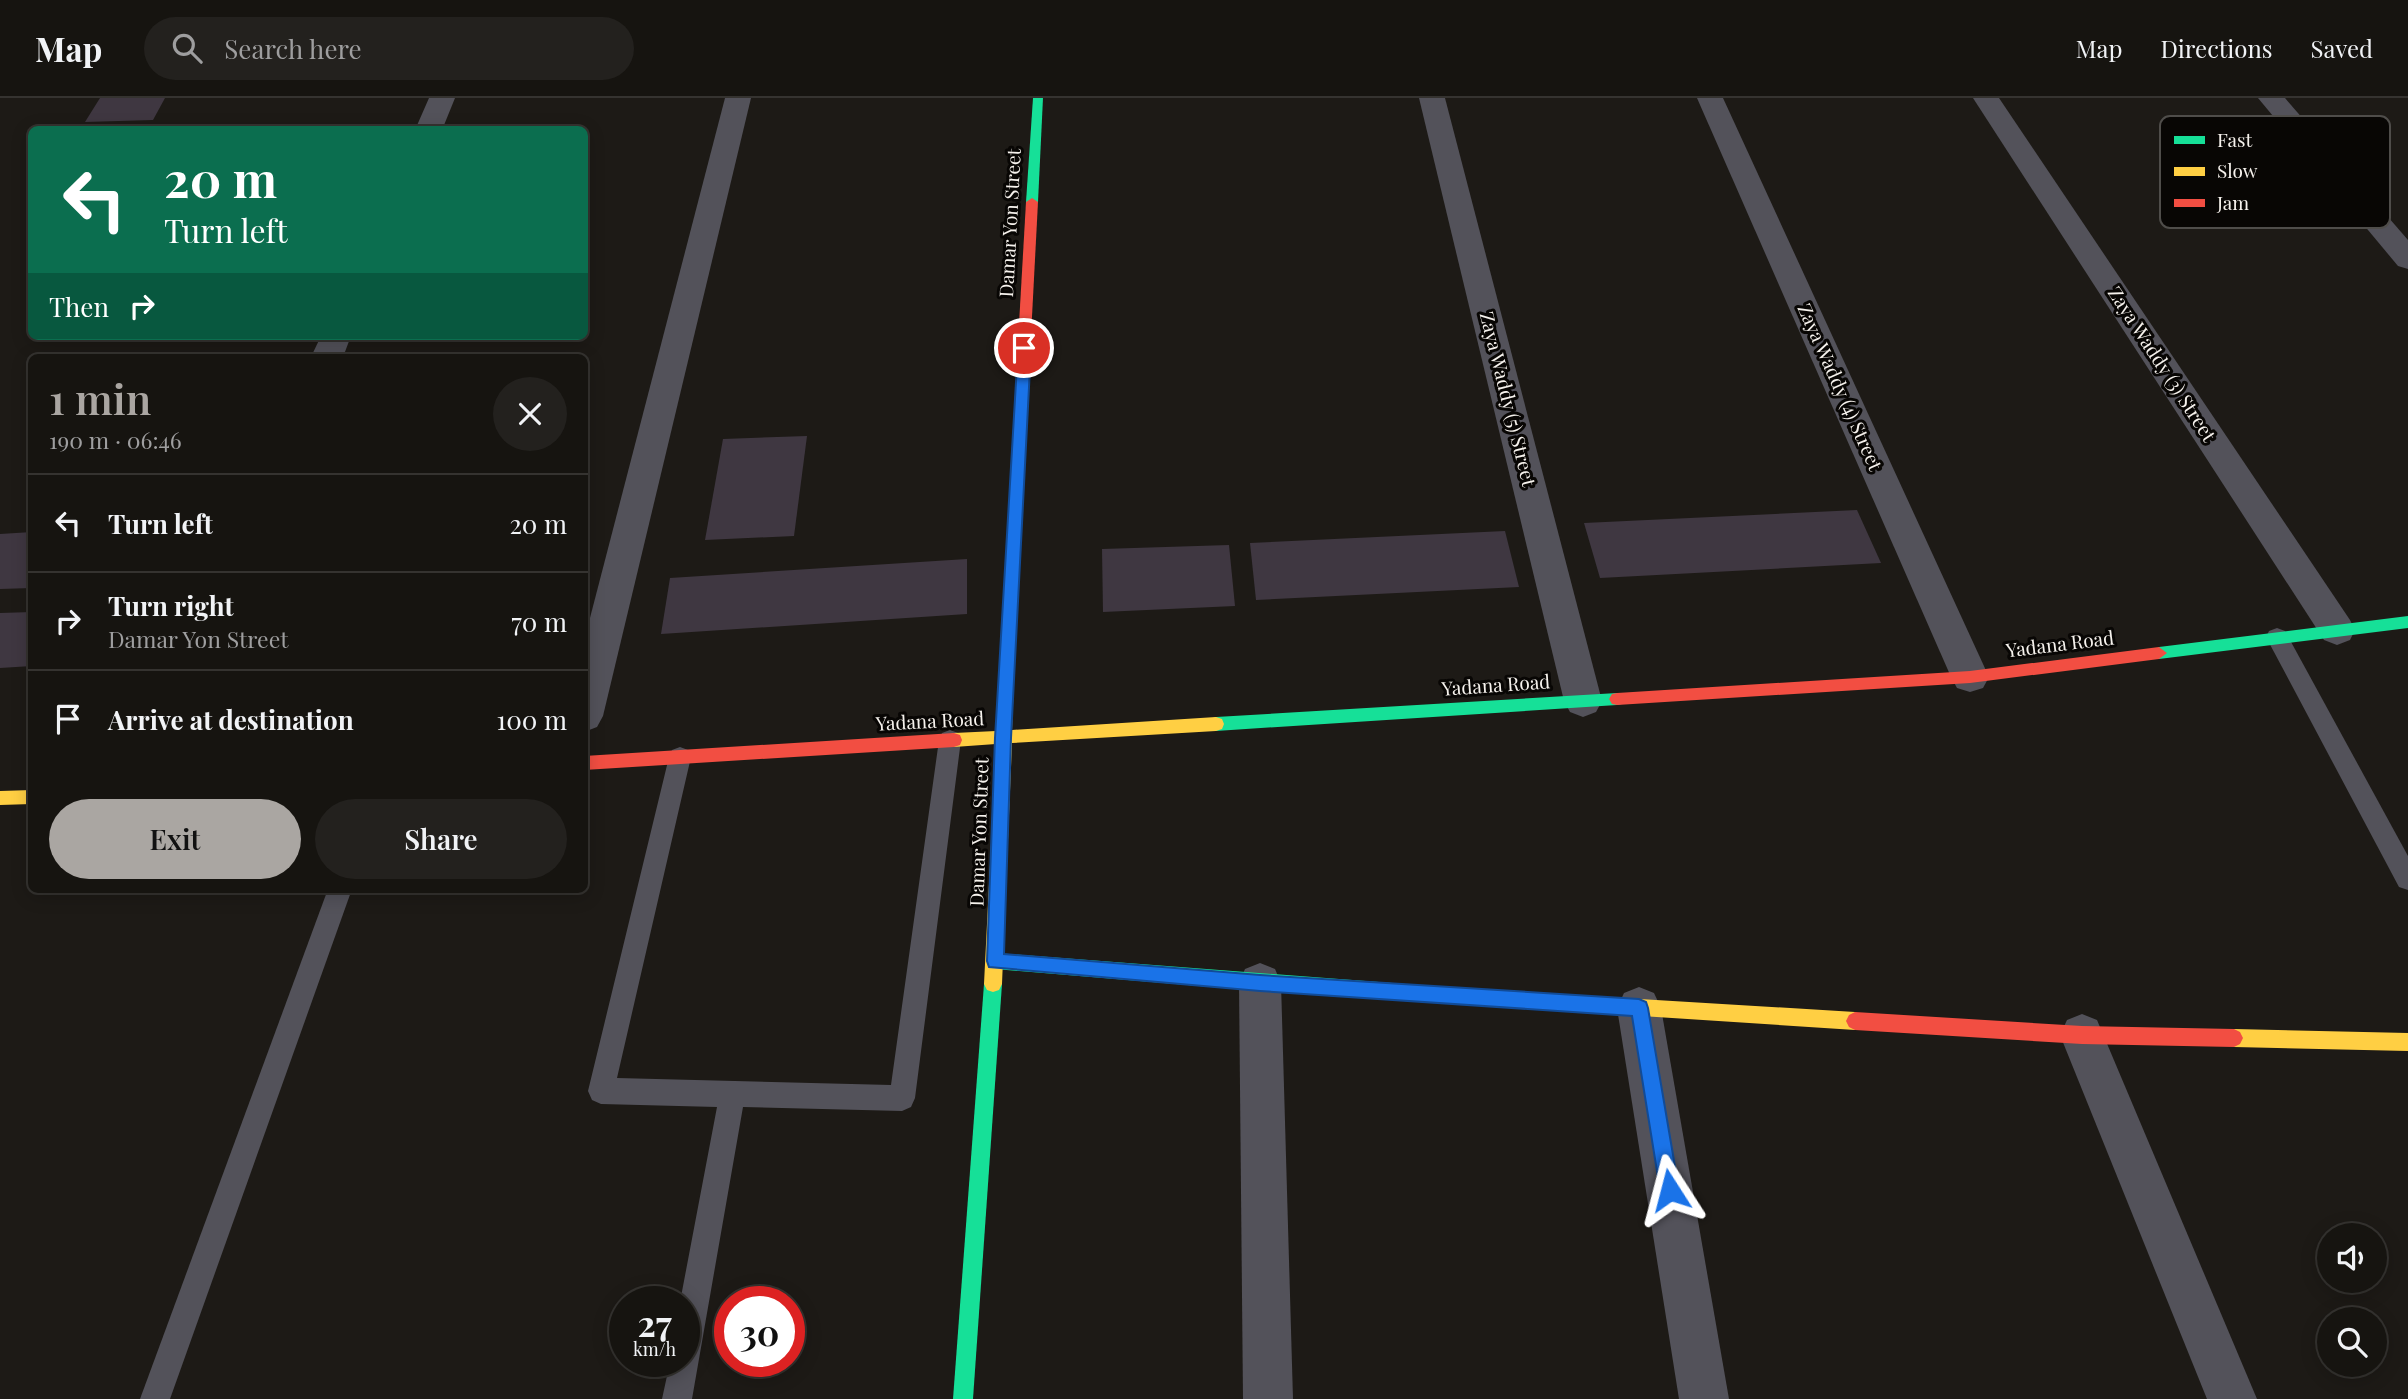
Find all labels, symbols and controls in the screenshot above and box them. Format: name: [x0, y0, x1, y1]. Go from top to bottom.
search box: [144, 17, 634, 80]
text: Map: [35, 26, 102, 70]
icon: search: [168, 29, 206, 67]
text: Search here: [224, 31, 362, 66]
text: Map: [2076, 32, 2122, 64]
text: Directions: [2160, 32, 2273, 64]
text: Saved: [2311, 32, 2373, 64]
legend: [2160, 116, 2390, 228]
text: Fast: [2217, 126, 2253, 152]
text: 20 m: [164, 145, 277, 210]
street label: Damar Yon Street: [992, 148, 1026, 298]
icon: left: [49, 154, 140, 245]
text: Slow: [2217, 157, 2258, 183]
text: Jam: [2216, 189, 2249, 215]
text: Turn left: [164, 208, 288, 251]
street label: Zaya Waddy (3) Street: [2103, 281, 2223, 446]
icon: right: [123, 287, 161, 325]
text: Then: [49, 289, 109, 324]
street label: Zaya Waddy (4) Street: [1792, 299, 1890, 475]
street label: Zaya Waddy (5) Street: [1475, 309, 1543, 489]
pin: [994, 318, 1054, 378]
icon: arrive: [1005, 329, 1043, 367]
text: 1 min: [49, 370, 151, 426]
button: close: [493, 377, 567, 451]
text: 190 m · 06:46: [49, 424, 182, 455]
icon: left: [49, 504, 87, 542]
text: Turn left: [108, 506, 213, 541]
text: 20 m: [509, 506, 567, 541]
text: Turn right: [108, 588, 234, 623]
icon: right: [49, 602, 87, 640]
text: 70 m: [511, 604, 567, 639]
text: Damar Yon Street: [108, 623, 288, 654]
street label: Yadana Road: [2003, 623, 2115, 663]
street label: Yadana Road: [1440, 667, 1551, 701]
icon: arrive: [49, 700, 87, 738]
text: Arrive at destination: [108, 702, 354, 737]
text: 100 m: [497, 702, 567, 737]
street label: Yadana Road: [874, 704, 985, 736]
street label: Damar Yon Street: [962, 757, 994, 907]
button: Exit: [49, 799, 301, 879]
button: Share: [315, 799, 567, 879]
position arrow: [1633, 1153, 1707, 1227]
map controls: [2317, 1223, 2387, 1377]
button: sound: [2317, 1223, 2387, 1293]
speed limit sign: 30: [714, 1286, 805, 1377]
text: 27: [637, 1299, 672, 1346]
button: search: [2317, 1307, 2387, 1377]
text: km/h: [633, 1337, 676, 1361]

